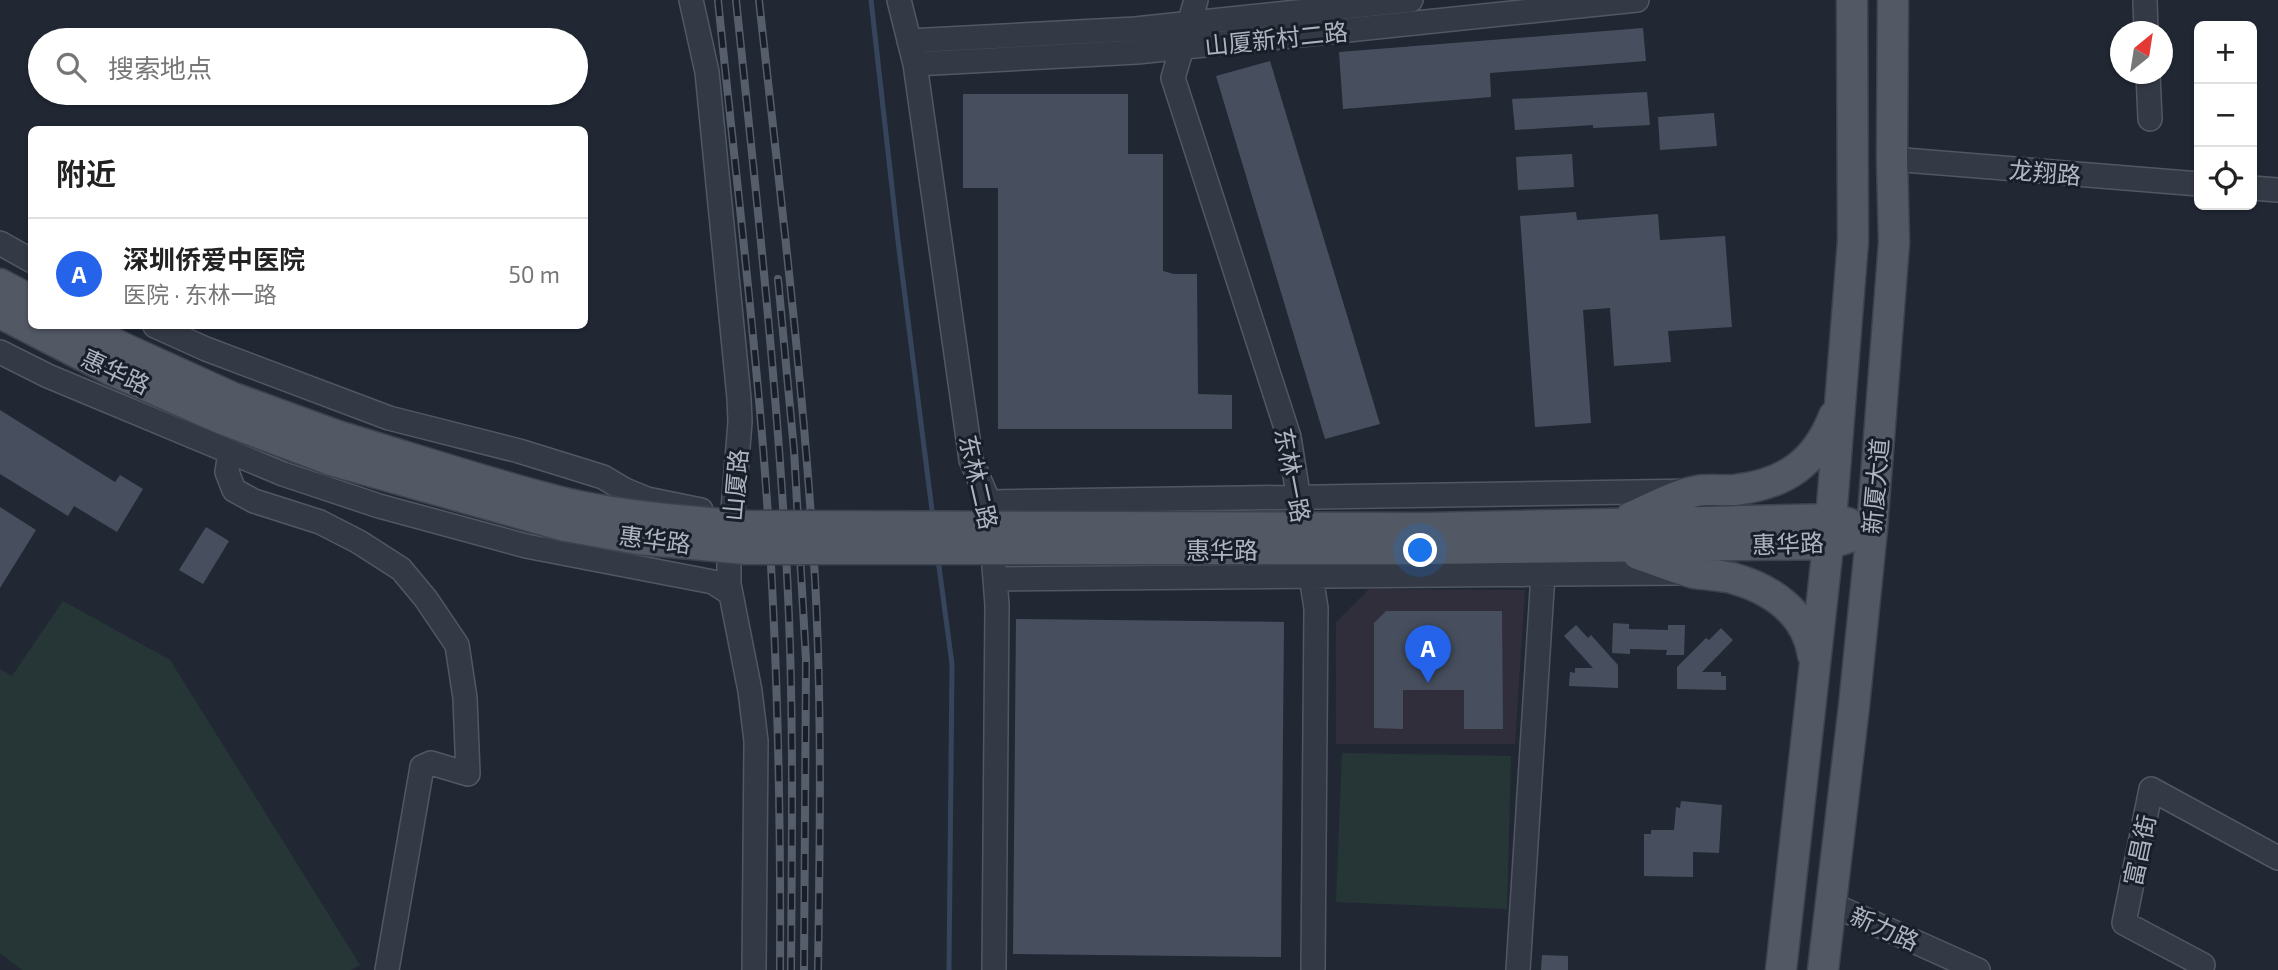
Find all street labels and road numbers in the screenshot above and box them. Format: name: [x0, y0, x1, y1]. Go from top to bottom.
street label: 山厦新村二路: [1203, 16, 1349, 60]
street label: 龙翔路: [2008, 154, 2082, 190]
street label: 惠华路: [77, 343, 155, 399]
street label: 东林一路: [1270, 425, 1316, 525]
street label: 东林二路: [954, 432, 1004, 532]
street label: 新厦大道: [1856, 437, 1894, 535]
street label: 山厦路: [717, 448, 753, 522]
street label: 惠华路: [618, 520, 692, 558]
street label: 惠华路: [1752, 527, 1824, 559]
street label: 惠华路: [1186, 535, 1258, 564]
street label: 富昌街: [2117, 812, 2161, 888]
street label: 新力路: [1846, 900, 1924, 956]

